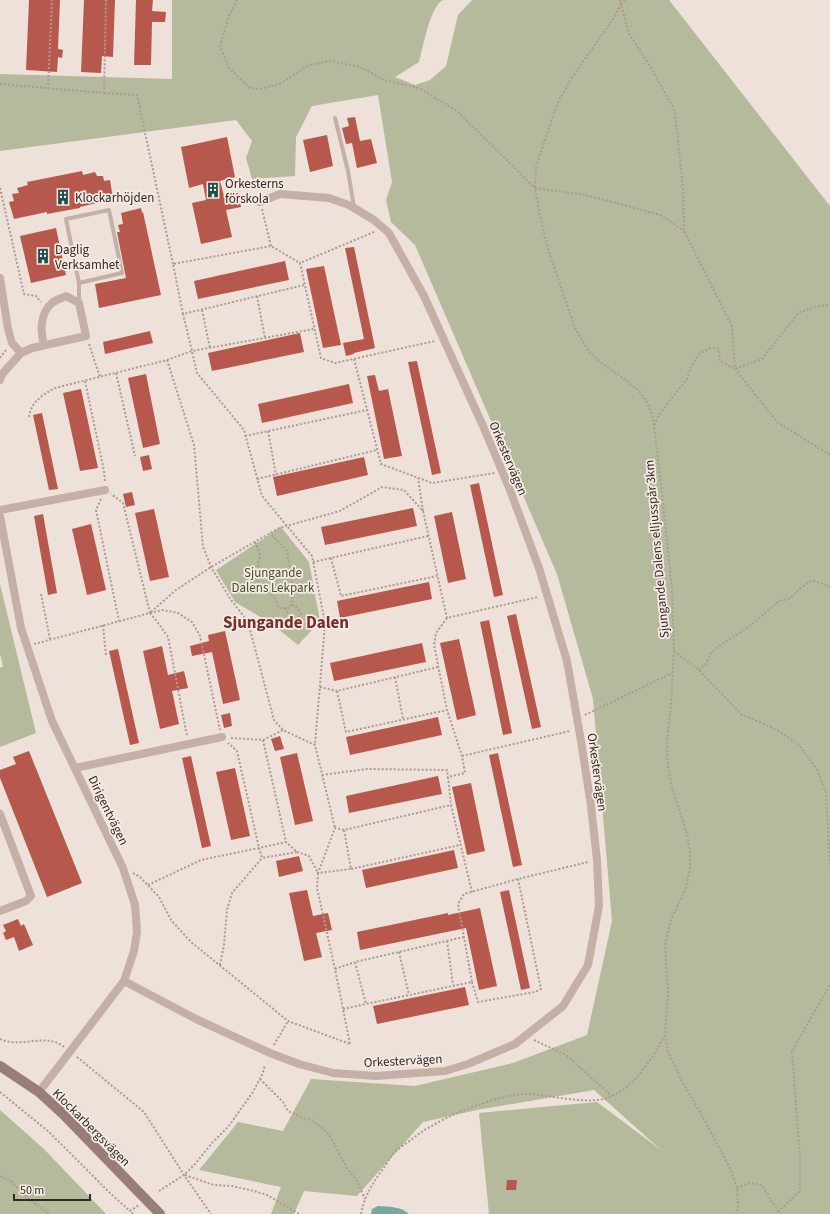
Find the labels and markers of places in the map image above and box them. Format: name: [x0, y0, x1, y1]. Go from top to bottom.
place label: Orkesterns förskola: [225, 175, 284, 208]
building icon: Orkesterns förskola: [204, 181, 222, 199]
building icon: Klockarhöjden: [54, 188, 72, 206]
place label: Klockarhöjden: [75, 189, 154, 207]
place label: Daglig Verksamhet: [55, 241, 120, 274]
building icon: Daglig Verksamhet: [34, 247, 52, 265]

